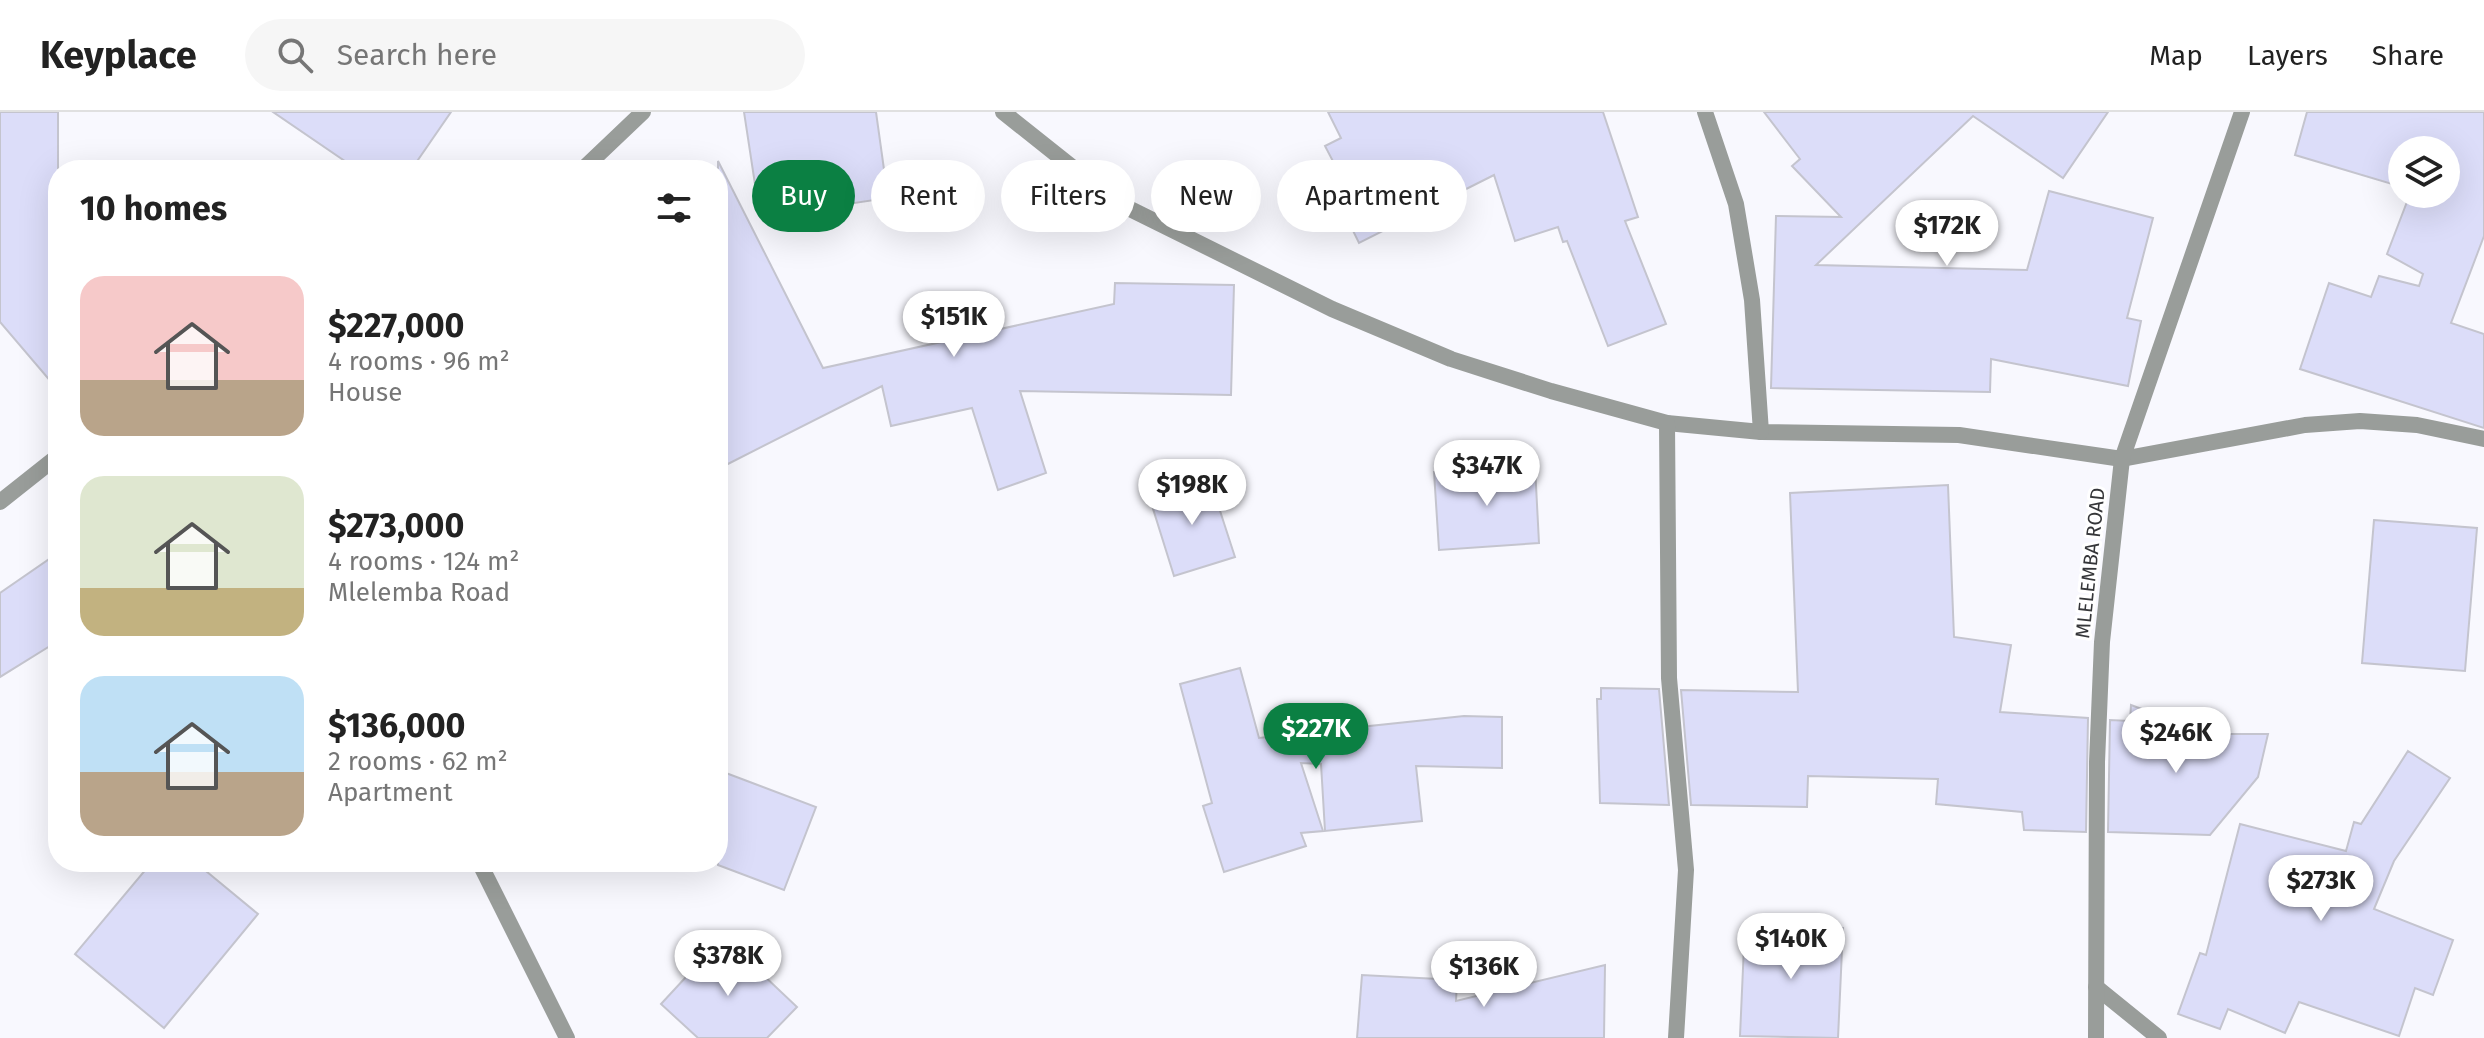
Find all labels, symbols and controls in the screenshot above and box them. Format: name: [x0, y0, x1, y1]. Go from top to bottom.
search box: [245, 19, 805, 91]
text: Keyplace: [40, 32, 197, 78]
icon: search: [273, 33, 317, 77]
text: Search here: [337, 37, 497, 73]
text: Map: [2149, 39, 2203, 72]
text: Layers: [2247, 39, 2328, 72]
text: Share: [2372, 39, 2444, 72]
map controls: [2388, 136, 2460, 208]
button: layers: [2388, 136, 2460, 208]
chip: Buy: [752, 160, 855, 232]
chip: Rent: [871, 160, 985, 232]
chip: Filters: [1001, 160, 1135, 232]
chip: New: [1151, 160, 1261, 232]
chip: Apartment: [1277, 160, 1467, 232]
icon: filters: [652, 186, 696, 230]
text: 10 homes: [80, 188, 227, 229]
pin: $172K: [1891, 200, 2003, 268]
text: $172K: [1913, 210, 1981, 241]
pin: $151K: [898, 291, 1010, 359]
text: $151K: [921, 301, 987, 332]
text: $227,000: [328, 305, 464, 346]
icon: home: [144, 308, 240, 404]
text: 4 rooms · 96 m²: [328, 346, 510, 377]
text: House: [328, 377, 402, 408]
pin: $347K: [1431, 440, 1543, 508]
text: $347K: [1452, 450, 1522, 481]
pin: $198K: [1136, 459, 1248, 527]
text: $198K: [1156, 469, 1228, 500]
street label: MLELEMBA ROAD: [2070, 487, 2110, 639]
text: $273,000: [328, 505, 464, 546]
icon: home: [144, 508, 240, 604]
text: 4 rooms · 124 m²: [328, 546, 520, 577]
text: Mlelemba Road: [328, 577, 510, 608]
pin: $227K: [1260, 703, 1372, 771]
text: $136,000: [328, 705, 465, 746]
pin: $246K: [2120, 707, 2232, 775]
icon: home: [144, 708, 240, 804]
text: $227K: [1281, 713, 1351, 744]
text: $246K: [2140, 717, 2212, 748]
text: 2 rooms · 62 m²: [328, 746, 508, 777]
text: Apartment: [328, 777, 453, 808]
pin: $273K: [2265, 855, 2377, 923]
text: $273K: [2286, 865, 2356, 896]
pin: $140K: [1735, 913, 1847, 981]
text: $140K: [1755, 923, 1827, 954]
pin: $378K: [672, 930, 784, 998]
text: $378K: [693, 940, 763, 971]
pin: $136K: [1428, 941, 1540, 1009]
text: $136K: [1449, 951, 1519, 982]

